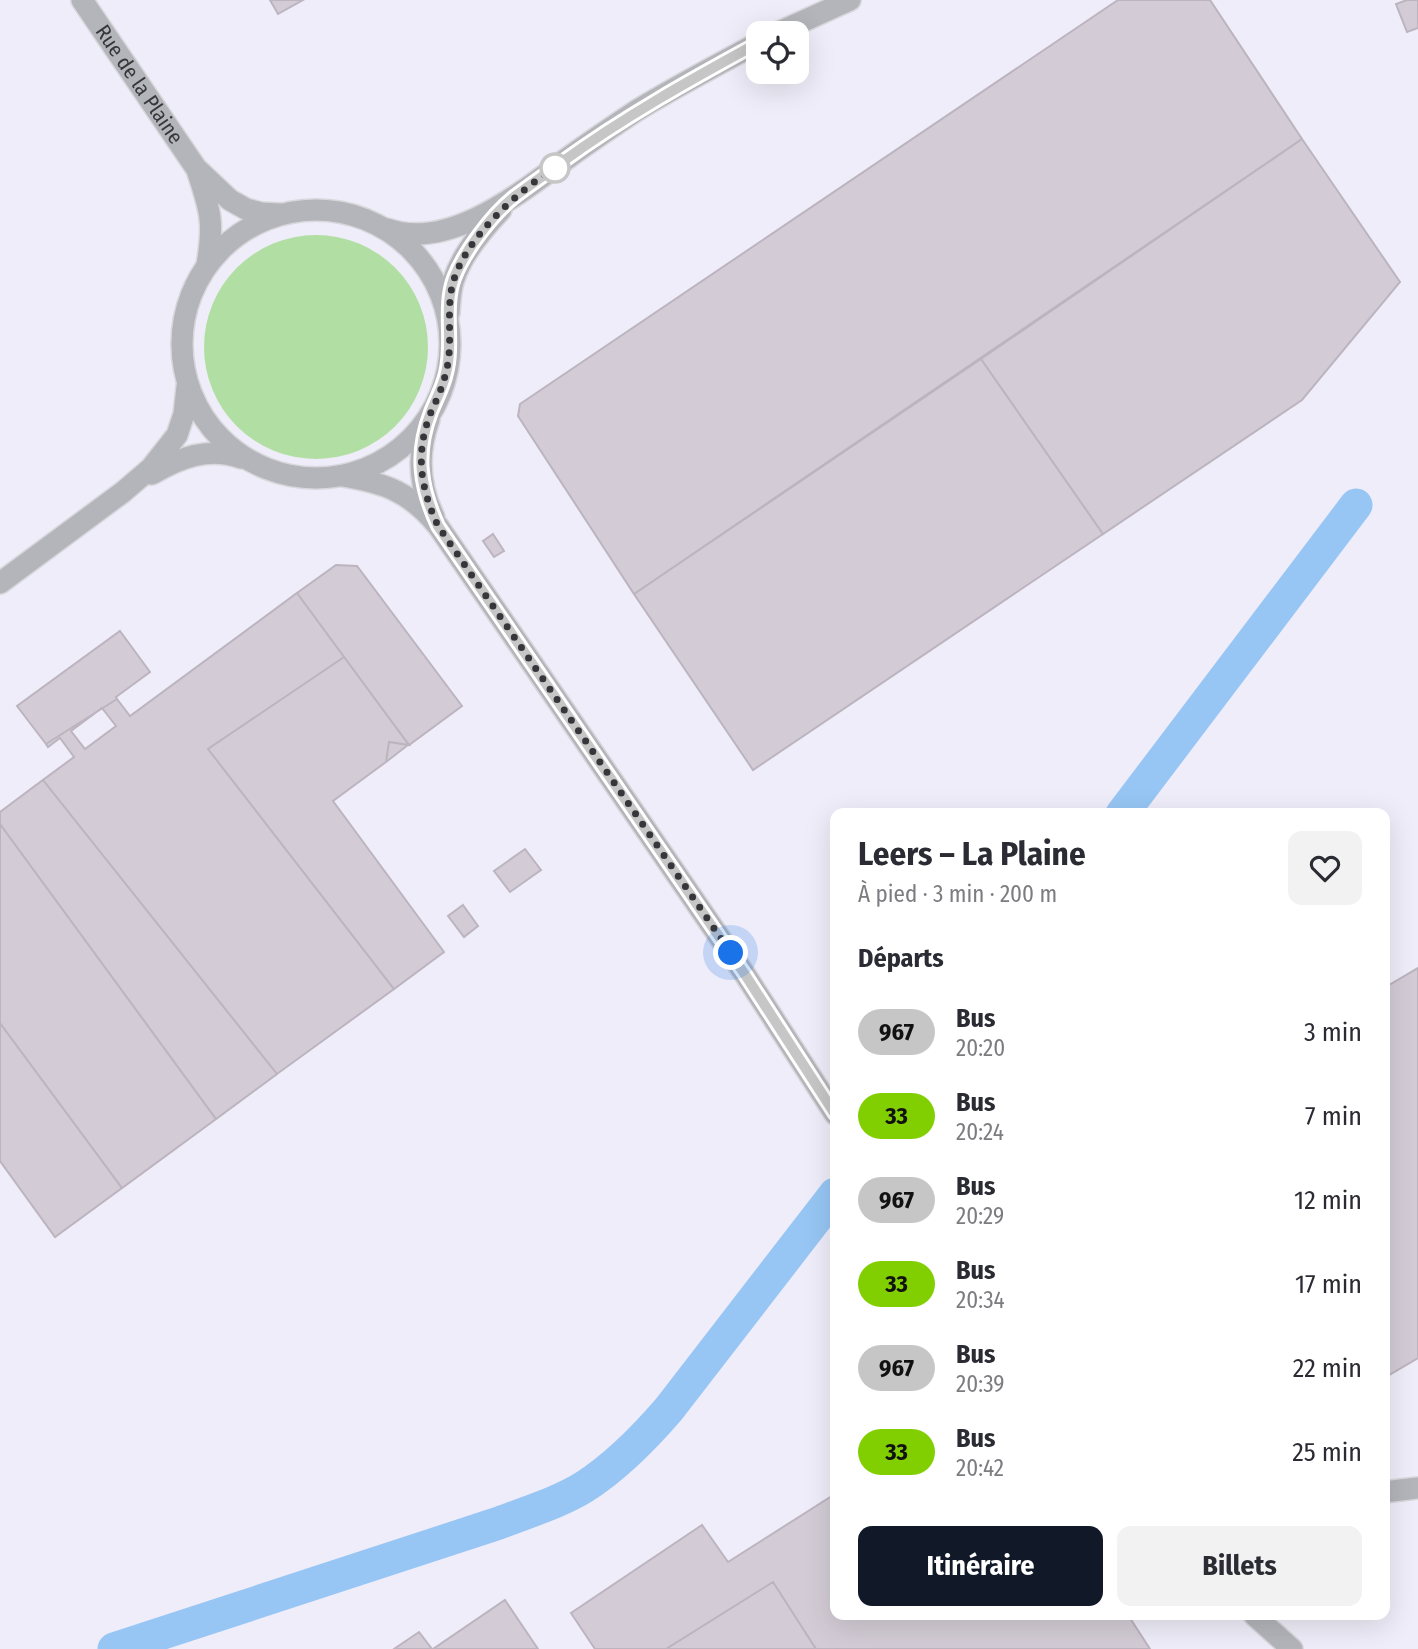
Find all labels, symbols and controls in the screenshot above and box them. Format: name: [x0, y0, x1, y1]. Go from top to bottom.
street label: Rue de la Plaine: [90, 20, 189, 149]
map controls: [746, 21, 809, 84]
button: locate: [746, 21, 809, 84]
unlabelled marker: [540, 153, 570, 183]
button: heart: [1288, 831, 1362, 905]
text: Leers – La Plaine: [858, 834, 1086, 874]
text: À pied · 3 min · 200 m: [858, 880, 1057, 908]
your location: [713, 935, 748, 970]
text: Départs: [858, 943, 944, 974]
text: Bus: [956, 1003, 995, 1034]
text: 3 min: [1304, 1017, 1362, 1048]
text: 967: [879, 1018, 914, 1046]
text: 20:20: [956, 1034, 1005, 1062]
text: Bus: [956, 1087, 995, 1118]
text: 7 min: [1305, 1101, 1362, 1132]
text: 33: [885, 1102, 908, 1130]
text: 20:24: [956, 1118, 1004, 1146]
text: Bus: [956, 1171, 995, 1202]
text: 12 min: [1294, 1185, 1362, 1216]
text: 967: [879, 1186, 914, 1214]
text: 20:29: [956, 1202, 1004, 1230]
text: Bus: [956, 1255, 995, 1286]
text: 17 min: [1295, 1269, 1362, 1300]
text: 33: [885, 1270, 908, 1298]
text: 20:34: [956, 1286, 1005, 1314]
text: Bus: [956, 1339, 995, 1370]
text: 22 min: [1293, 1353, 1362, 1384]
text: 967: [879, 1354, 914, 1382]
text: 20:39: [956, 1370, 1005, 1398]
text: Bus: [956, 1423, 995, 1454]
text: 25 min: [1292, 1437, 1362, 1468]
text: 33: [885, 1438, 908, 1466]
text: 20:42: [956, 1454, 1004, 1482]
button: Itinéraire: [858, 1526, 1103, 1606]
button: Billets: [1117, 1526, 1362, 1606]

